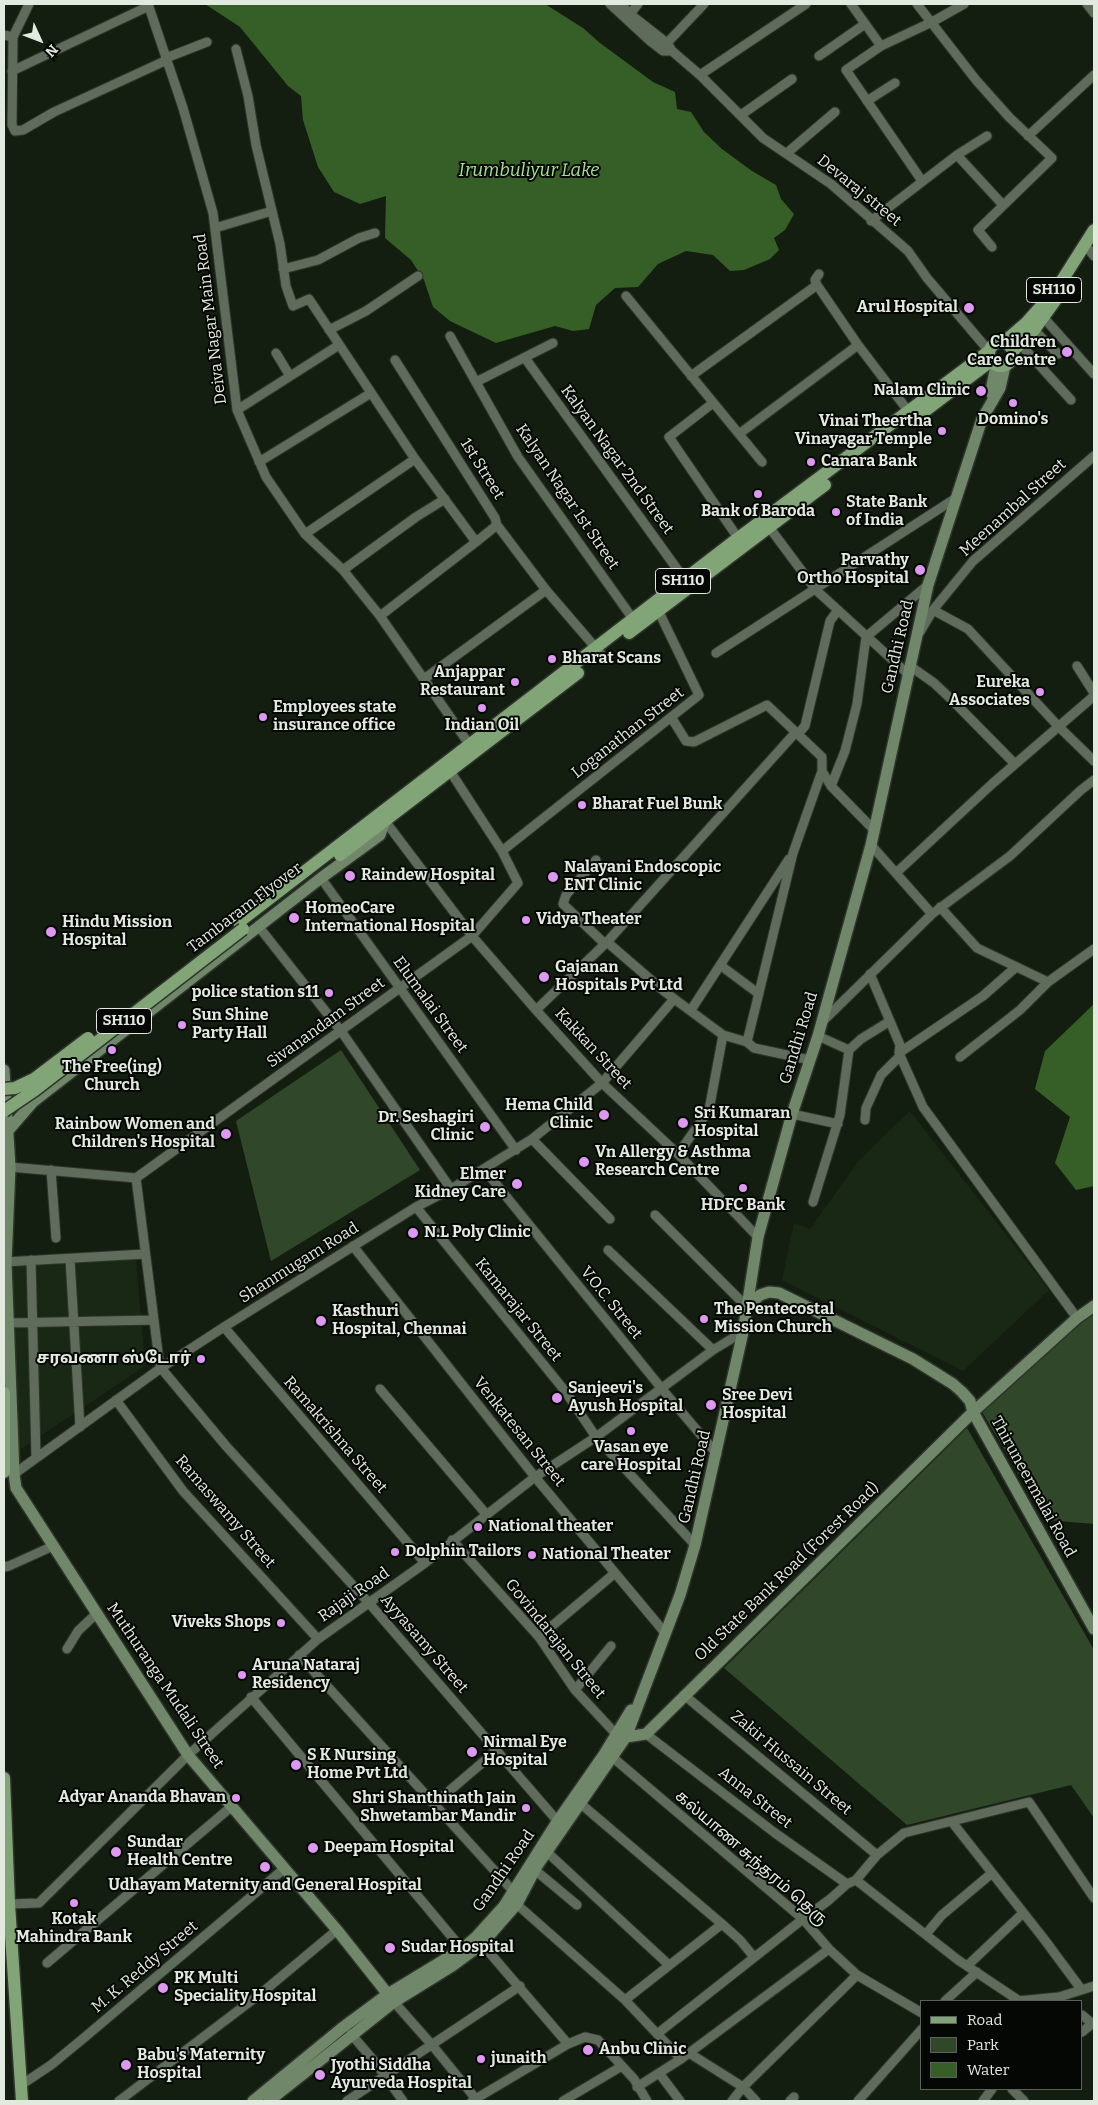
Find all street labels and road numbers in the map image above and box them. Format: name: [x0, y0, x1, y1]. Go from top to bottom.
street label: Devaraj street: [813, 151, 905, 231]
street label: Deiva Nagar Main Road: [191, 232, 231, 406]
road number: SH110: [1026, 278, 1082, 302]
street label: Kalyan Nagar 2nd Street: [556, 382, 678, 538]
street label: Kalyan Nagar 1st Street: [511, 421, 623, 573]
street label: 1st Street: [456, 435, 508, 503]
street label: Meenambal Street: [956, 455, 1070, 561]
road number: SH110: [656, 568, 710, 594]
street label: Gandhi Road: [878, 598, 918, 696]
street label: Loganathan Street: [568, 683, 688, 783]
street label: Tambaram Flyover: [184, 859, 306, 957]
street label: Elumalai Street: [389, 953, 471, 1057]
street label: Sivanandam Street: [263, 974, 389, 1072]
street label: Gandhi Road: [776, 990, 822, 1086]
street label: Kakkan Street: [550, 1004, 636, 1094]
road number: SH110: [96, 1008, 152, 1034]
street label: Shanmugam Road: [236, 1219, 362, 1307]
street label: Kamarajar Street: [470, 1255, 566, 1365]
street label: V.O.C. Street: [576, 1263, 646, 1343]
street label: Ramakrishna Street: [279, 1373, 391, 1497]
street label: Venkatesan Street: [469, 1373, 569, 1491]
street label: Thiruneermalai Road: [986, 1413, 1080, 1561]
street label: Gandhi Road: [675, 1428, 715, 1526]
street label: Ramaswamy Street: [171, 1452, 279, 1572]
street label: Old State Bank Road (Forest Road): [691, 1478, 883, 1666]
street label: Rajaji Road: [315, 1564, 393, 1626]
street label: Govindarajan Street: [501, 1575, 609, 1703]
street label: Ayyasamy Street: [376, 1591, 472, 1697]
street label: Muthuranga Mudali Street: [102, 1599, 228, 1773]
street label: Zakir Hussain Street: [726, 1707, 856, 1819]
street label: Anna Street: [714, 1763, 796, 1833]
street label: கல்யாண சுந்தரம் தெரு: [671, 1787, 831, 1929]
street label: Gandhi Road: [469, 1826, 539, 1916]
street label: M. K. Reddy Street: [88, 1917, 202, 2017]

